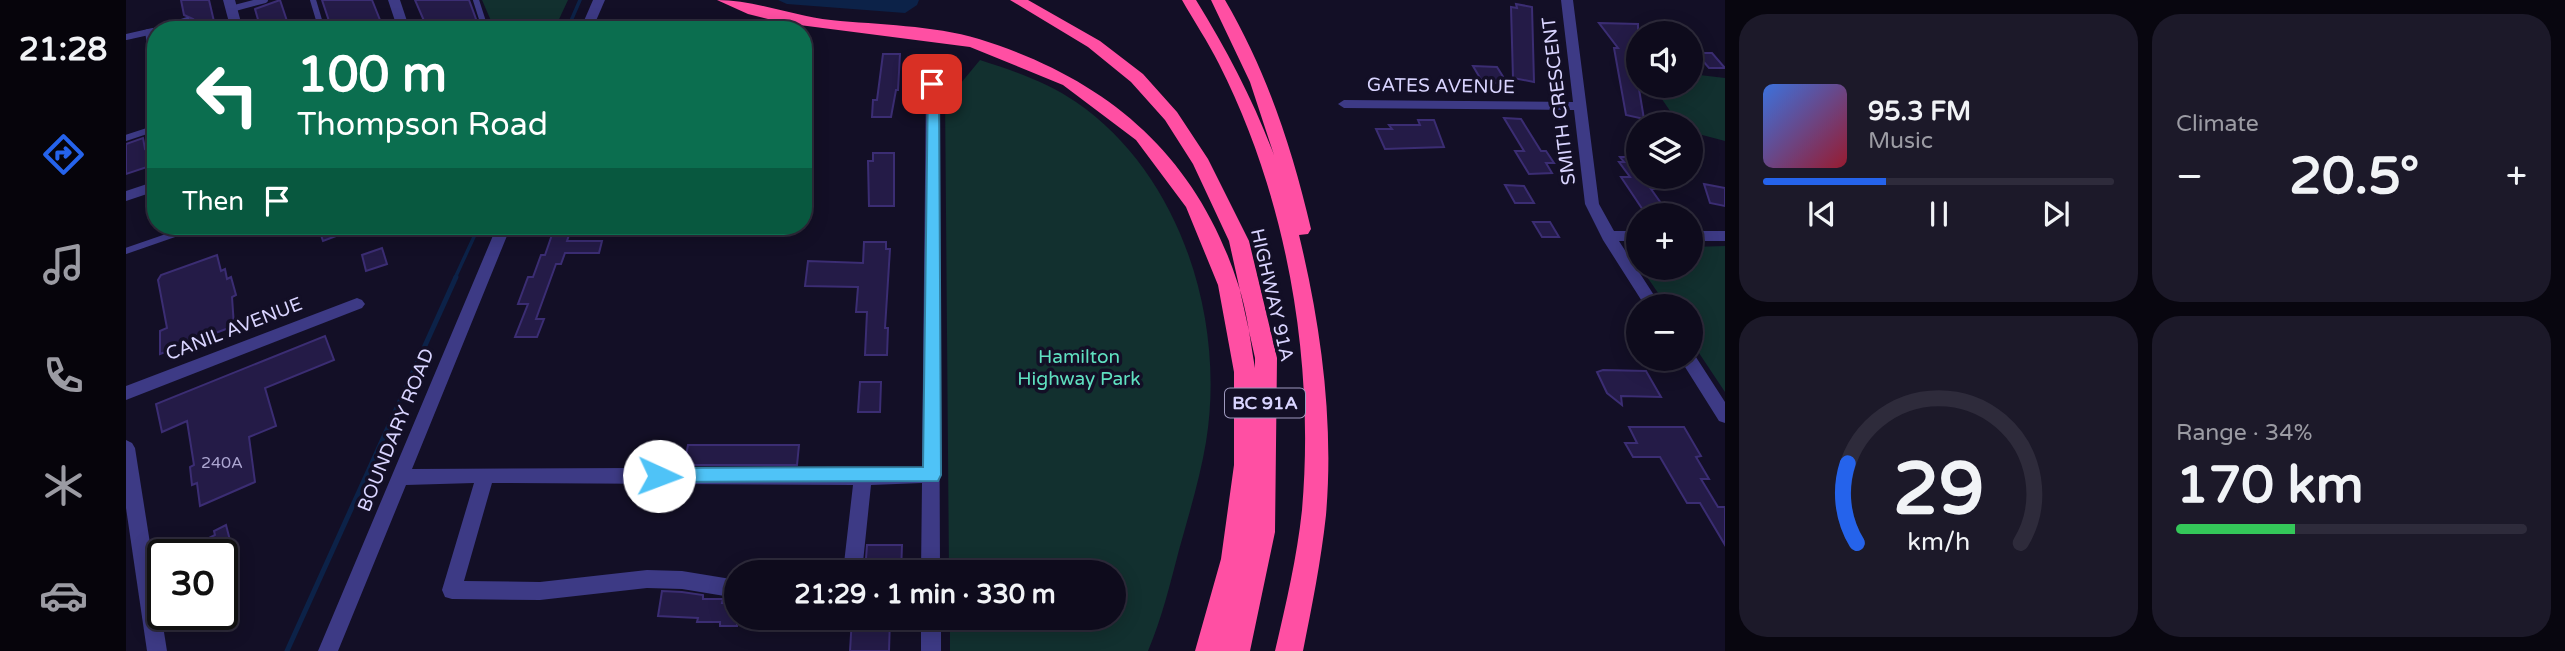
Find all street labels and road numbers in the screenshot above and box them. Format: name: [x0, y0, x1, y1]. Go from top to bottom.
street label: SMITH CRESCENT: [1538, 15, 1580, 186]
street label: GATES AVENUE: [1367, 74, 1515, 98]
street label: HIGHWAY 91A: [1246, 226, 1298, 364]
street label: CANIL AVENUE: [163, 293, 305, 365]
street label: BOUNDARY ROAD: [353, 345, 439, 515]
road number: BC 91A: [1225, 388, 1305, 418]

